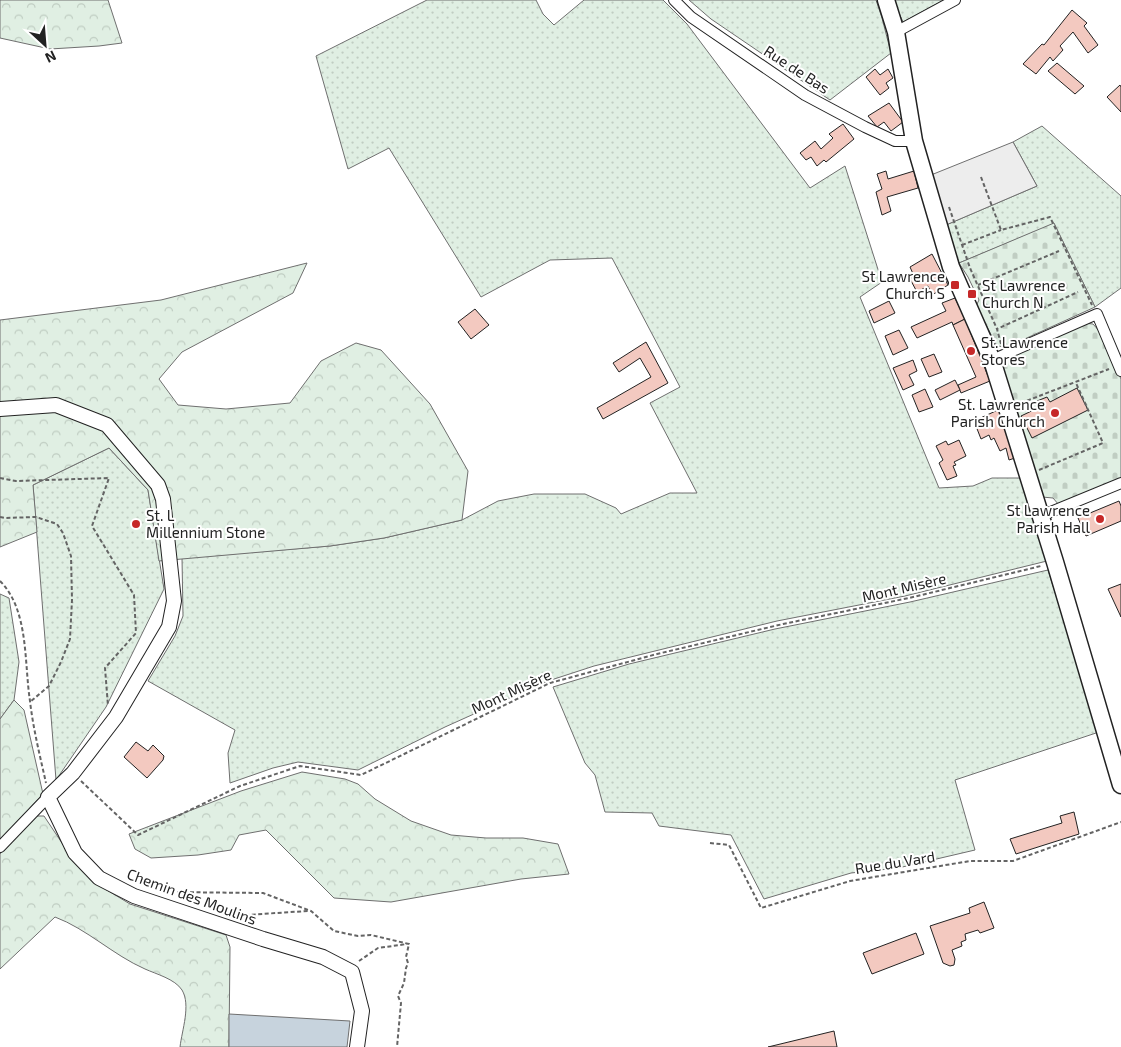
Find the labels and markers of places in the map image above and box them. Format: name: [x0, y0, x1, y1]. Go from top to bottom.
place label: St Lawrence Church S: [861, 267, 945, 302]
place label: St Lawrence Church N: [982, 276, 1066, 311]
marker: St Lawrence Church S: [949, 279, 961, 291]
marker: St Lawrence Church N: [966, 288, 978, 300]
place label: St. Lawrence Stores: [981, 333, 1068, 368]
marker: St. Lawrence Stores: [965, 345, 977, 357]
place label: St. Lawrence Parish Church: [951, 395, 1045, 430]
marker: St. Lawrence Parish Church: [1049, 407, 1061, 419]
place label: St Lawrence Parish Hall: [1006, 501, 1091, 536]
place label: St. L Millennium Stone: [146, 506, 265, 541]
marker: St Lawrence Parish Hall: [1094, 513, 1106, 525]
marker: St. L Millennium Stone: [130, 518, 142, 530]

